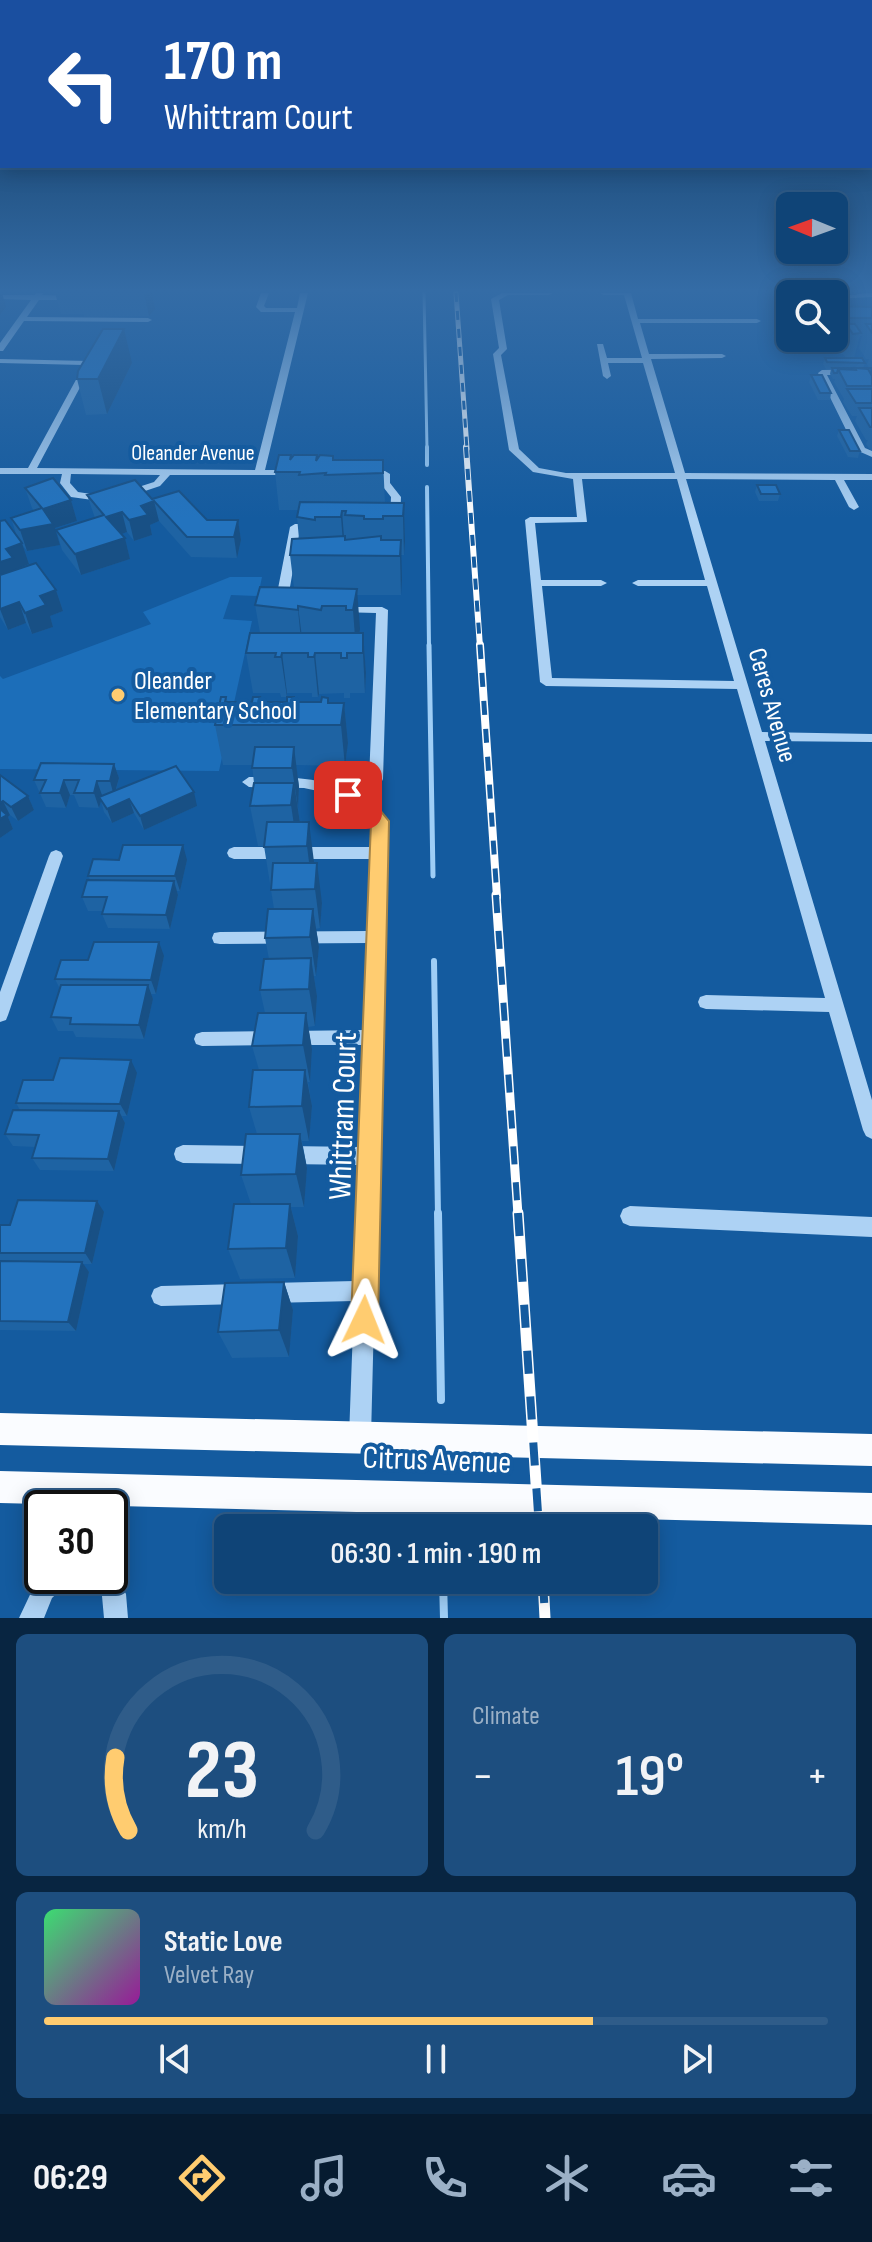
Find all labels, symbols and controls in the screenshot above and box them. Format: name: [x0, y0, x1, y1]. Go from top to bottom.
text: 170 m: [164, 29, 282, 96]
icon: left: [32, 32, 136, 136]
text: Whittram Court: [164, 97, 353, 140]
north arrow: [776, 192, 848, 264]
map controls: [776, 192, 848, 352]
button: search: [776, 280, 848, 352]
street label: Oleander Avenue: [131, 440, 255, 467]
street label: Ceres Avenue: [740, 645, 803, 766]
place label: Oleander Elementary School: [134, 666, 297, 727]
marker: Oleander Elementary School: [109, 686, 127, 704]
pin: [314, 761, 382, 829]
icon: arrive: [326, 773, 370, 817]
street label: Whittram Court: [321, 1032, 366, 1201]
position arrow: [322, 1278, 406, 1362]
street label: Citrus Avenue: [362, 1438, 512, 1483]
speed limit sign: 30: [24, 1490, 128, 1594]
text: 06:30 · 1 min · 190 m: [331, 1536, 541, 1572]
text: Climate: [472, 1701, 540, 1732]
text: 23: [185, 1722, 259, 1822]
text: 19°: [616, 1741, 684, 1813]
text: −: [472, 1750, 494, 1803]
text: +: [806, 1750, 828, 1803]
text: km/h: [197, 1812, 247, 1847]
text: Static Love: [164, 1924, 283, 1960]
text: Velvet Ray: [164, 1960, 254, 1991]
icon: previous: [153, 2037, 197, 2081]
icon: pause: [414, 2037, 458, 2081]
icon: next: [675, 2037, 719, 2081]
icon: directions: [174, 2150, 230, 2206]
icon: music: [296, 2150, 352, 2206]
icon: phone: [417, 2150, 473, 2206]
icon: climate: [539, 2150, 595, 2206]
icon: car: [661, 2150, 717, 2206]
icon: filters: [783, 2150, 839, 2206]
text: 06:29: [33, 2157, 108, 2200]

